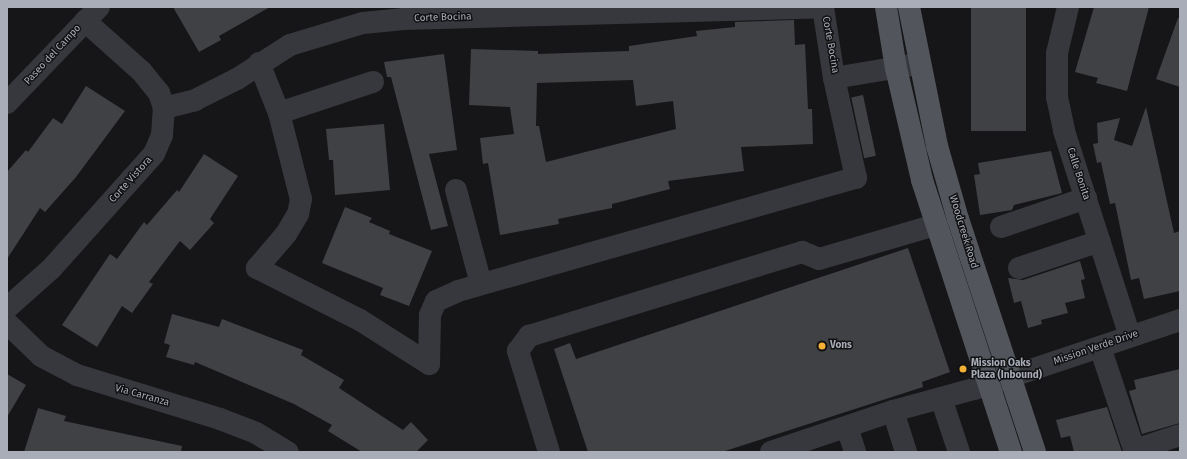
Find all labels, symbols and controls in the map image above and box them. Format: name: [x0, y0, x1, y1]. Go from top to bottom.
street label: Corte Bocina: [414, 11, 472, 25]
street label: Corte Bocina: [819, 16, 841, 74]
street label: Paseo del Campo: [22, 23, 84, 87]
street label: Calle Bonita: [1064, 146, 1092, 202]
street label: Corte Vistora: [107, 154, 155, 206]
street label: Woodcreek Road: [946, 194, 980, 270]
street label: Mission Verde Drive: [1052, 328, 1140, 368]
place label: Vons: [830, 340, 852, 352]
marker: Vons: [817, 341, 827, 351]
place label: Mission Oaks Plaza (Inbound): [971, 357, 1042, 380]
marker: Mission Oaks Plaza (Inbound): [958, 364, 968, 374]
street label: Via Carranza: [114, 383, 170, 409]

